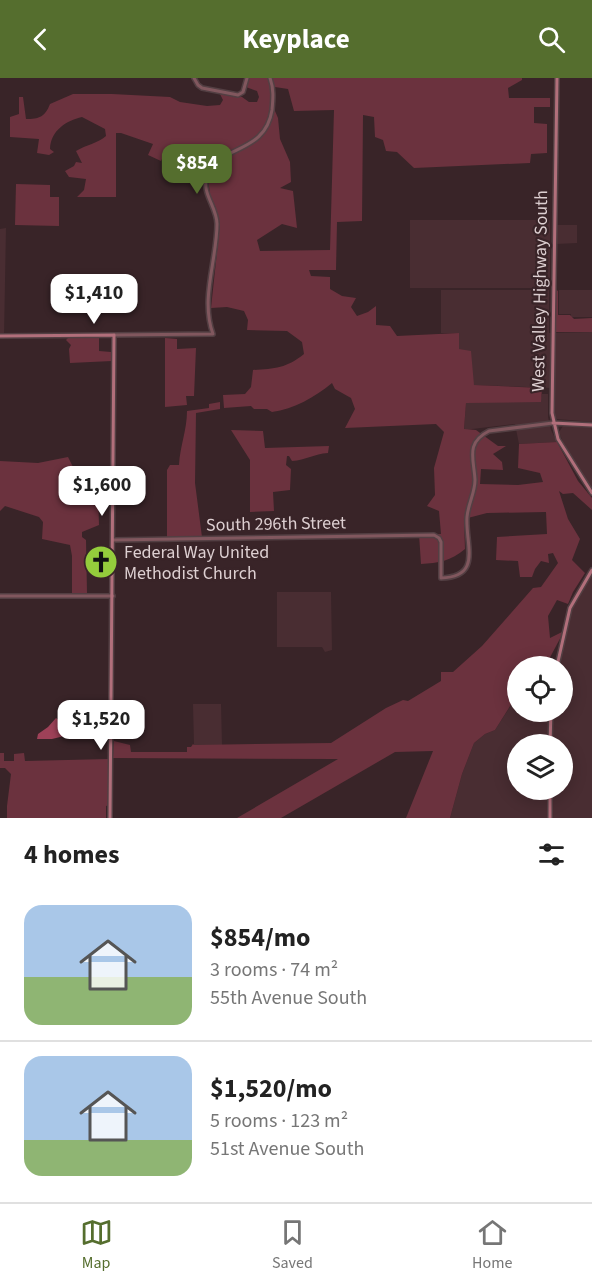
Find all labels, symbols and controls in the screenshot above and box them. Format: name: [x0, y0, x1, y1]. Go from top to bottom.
text: Keyplace: [242, 20, 350, 59]
icon: back: [24, 23, 57, 56]
icon: search: [535, 23, 568, 56]
pin: $854: [161, 144, 233, 195]
text: $854: [176, 149, 218, 177]
street label: West Valley Highway South: [526, 190, 554, 392]
pin: $1,410: [45, 274, 143, 325]
text: $1,410: [65, 279, 123, 307]
pin: $1,600: [53, 466, 151, 517]
text: $1,600: [73, 471, 131, 499]
street label: South 296th Street: [206, 510, 346, 538]
place label: Federal Way United Methodist Church: [124, 540, 269, 586]
church icon: Federal Way United Methodist Church: [83, 544, 119, 580]
map controls: [507, 656, 573, 800]
button: locate: [507, 656, 573, 722]
pin: $1,520: [52, 700, 150, 751]
text: $1,520: [72, 705, 130, 733]
button: layers: [507, 734, 573, 800]
text: 4 homes: [24, 836, 119, 873]
icon: filters: [535, 838, 568, 871]
text: $854/mo: [210, 919, 310, 956]
icon: home: [72, 929, 144, 1001]
text: 3 rooms · 74 m²: [210, 956, 338, 984]
text: 55th Avenue South: [210, 984, 367, 1012]
text: $1,520/mo: [210, 1070, 332, 1107]
icon: home: [72, 1080, 144, 1152]
text: 5 rooms · 123 m²: [210, 1107, 348, 1135]
text: 51st Avenue South: [210, 1135, 364, 1163]
tab: Map: [80, 1216, 113, 1274]
tab: Saved: [272, 1216, 313, 1274]
tab: Home: [472, 1216, 512, 1274]

